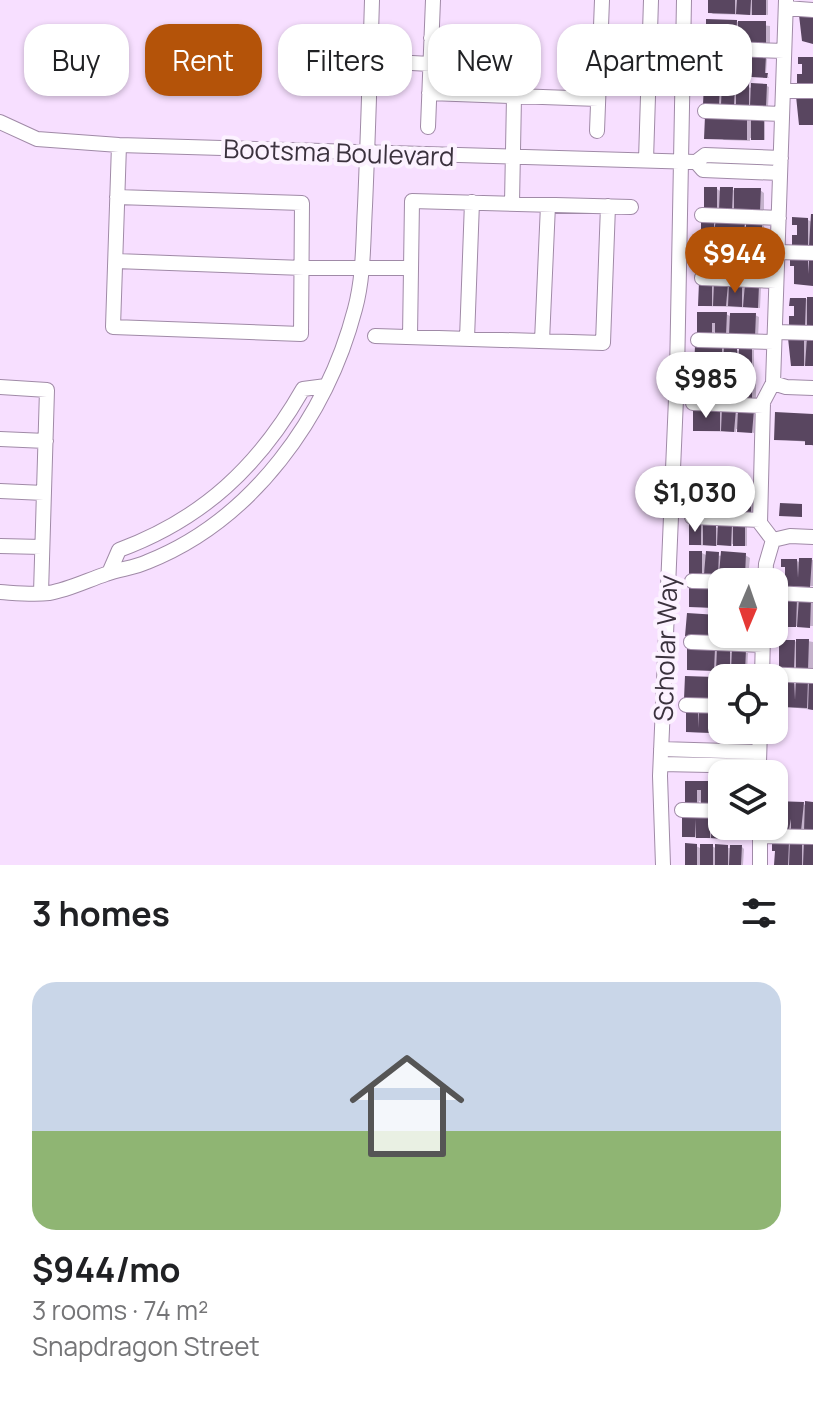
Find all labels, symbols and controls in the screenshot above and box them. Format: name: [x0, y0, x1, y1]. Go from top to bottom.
chip: Buy: [24, 24, 129, 96]
chip: Rent: [145, 24, 262, 96]
chip: Filters: [278, 24, 412, 96]
chip: New: [428, 24, 541, 96]
chip: Apartment: [557, 24, 752, 96]
street label: Bootsma Boulevard: [223, 130, 455, 174]
pin: $944: [688, 227, 782, 295]
text: $944: [703, 235, 767, 271]
pin: $985: [659, 352, 753, 420]
text: $985: [674, 360, 738, 396]
pin: $1,030: [630, 466, 760, 534]
text: $1,030: [653, 474, 737, 510]
north arrow: [708, 568, 788, 648]
map controls: [708, 568, 788, 840]
street label: Scholar Way: [644, 574, 686, 722]
button: locate: [708, 664, 788, 744]
button: layers: [708, 760, 788, 840]
text: 3 homes: [32, 890, 170, 936]
icon: filters: [737, 891, 781, 935]
icon: home: [335, 1034, 479, 1178]
text: $944/mo: [32, 1246, 180, 1292]
text: 3 rooms · 74 m²: [32, 1292, 208, 1328]
text: Snapdragon Street: [32, 1328, 260, 1364]

